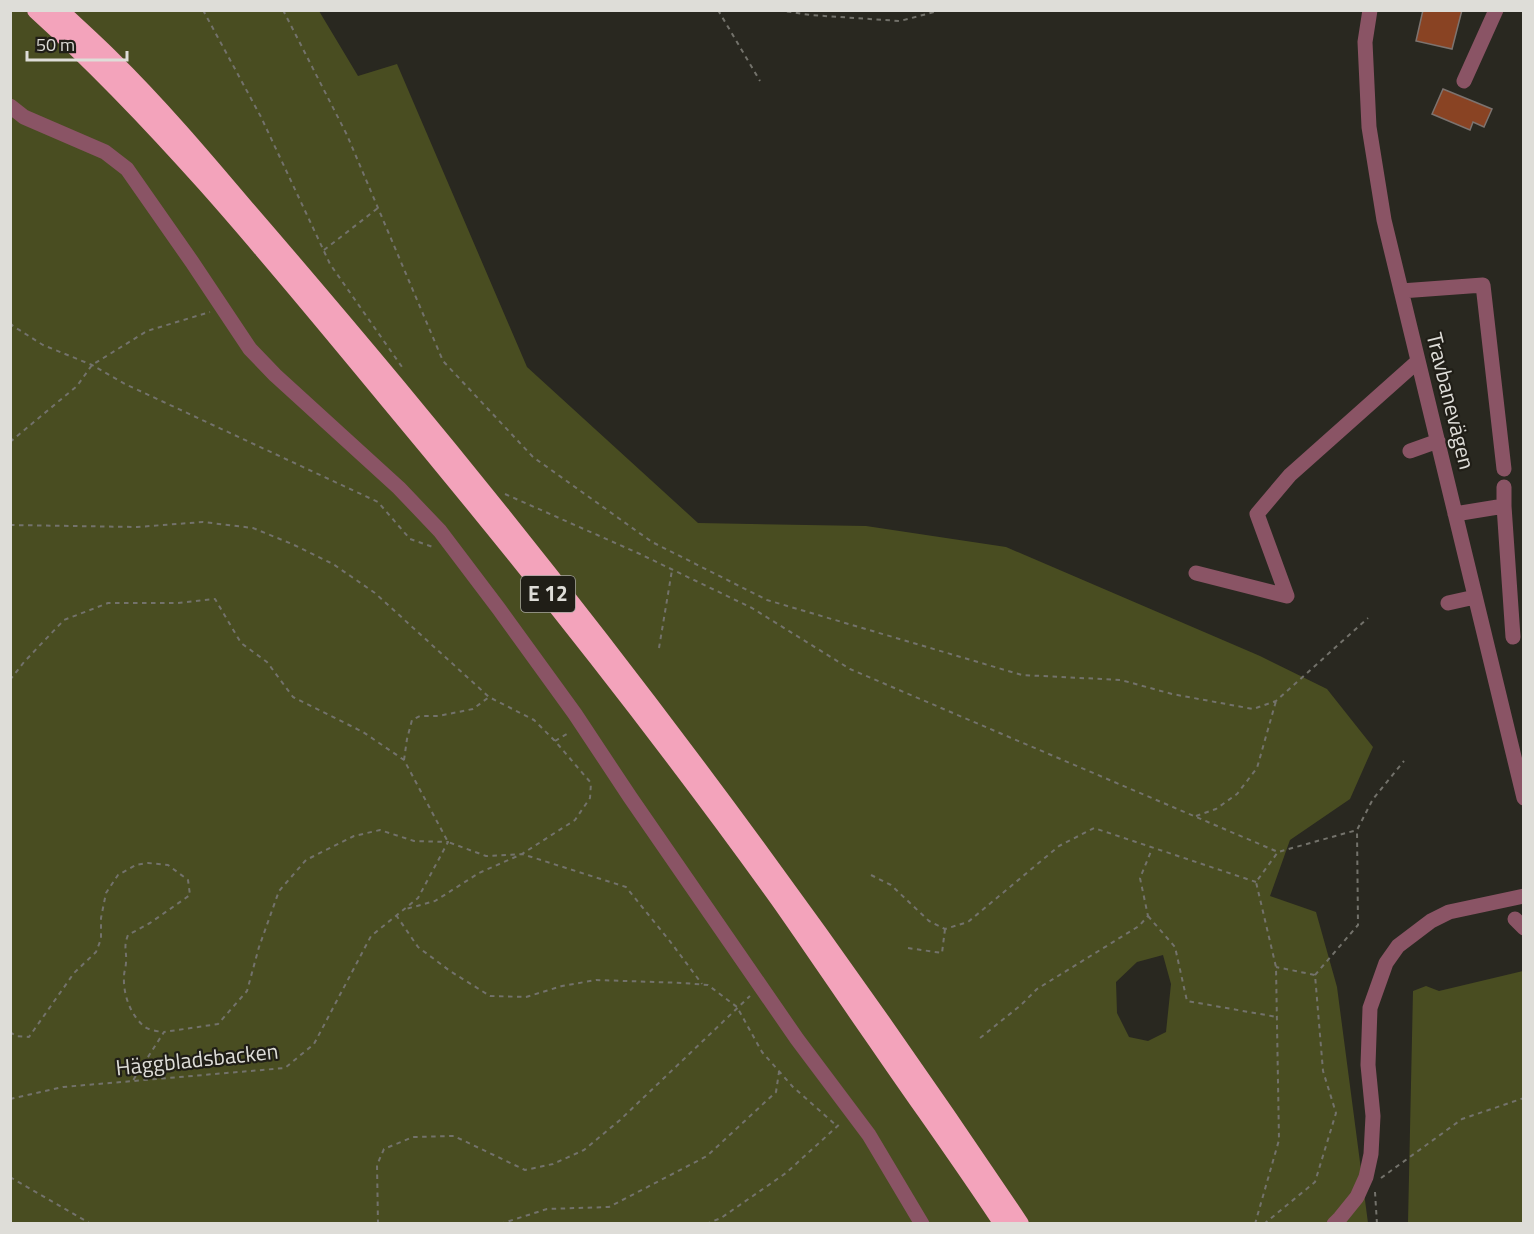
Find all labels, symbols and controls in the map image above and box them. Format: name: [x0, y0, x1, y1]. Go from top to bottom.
scale bar: [27, 24, 128, 62]
text: 50 m: [36, 31, 75, 58]
street label: Travbanevägen: [1418, 329, 1484, 473]
road number: E 12: [521, 576, 575, 612]
street label: Häggbladsbacken: [114, 1034, 280, 1084]

